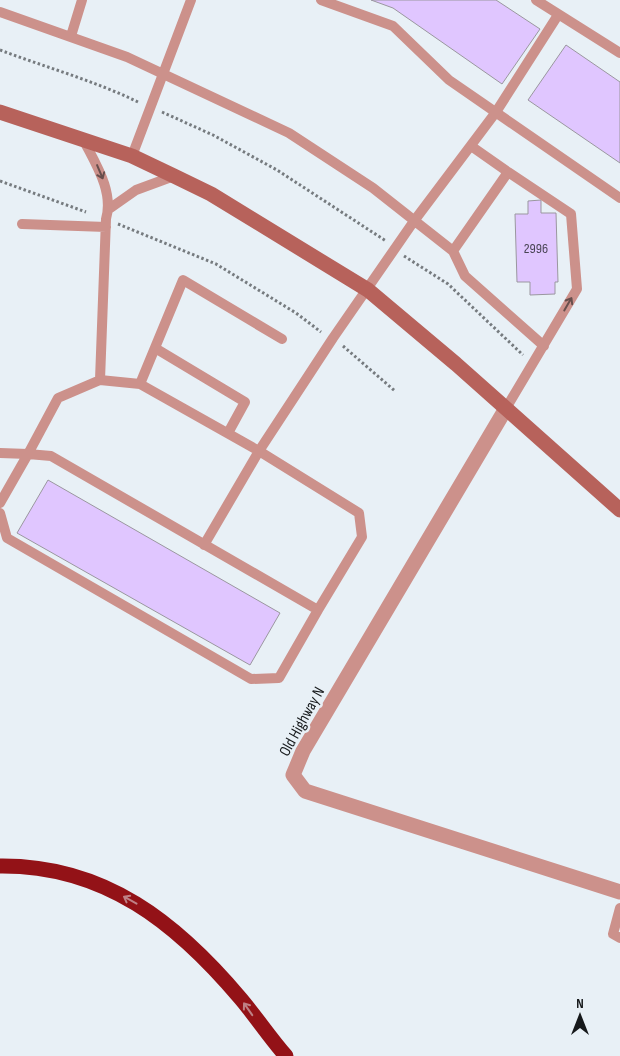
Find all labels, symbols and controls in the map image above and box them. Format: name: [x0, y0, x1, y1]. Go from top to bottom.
one-way arrow: [95, 164, 105, 179]
house number: 2996: [524, 240, 548, 257]
one-way arrow: [564, 298, 574, 312]
street label: Old Highway N: [276, 684, 329, 760]
one-way arrow: [123, 894, 138, 904]
north arrow: [555, 991, 605, 1041]
text: N: [576, 995, 584, 1012]
one-way arrow: [243, 1002, 253, 1016]

